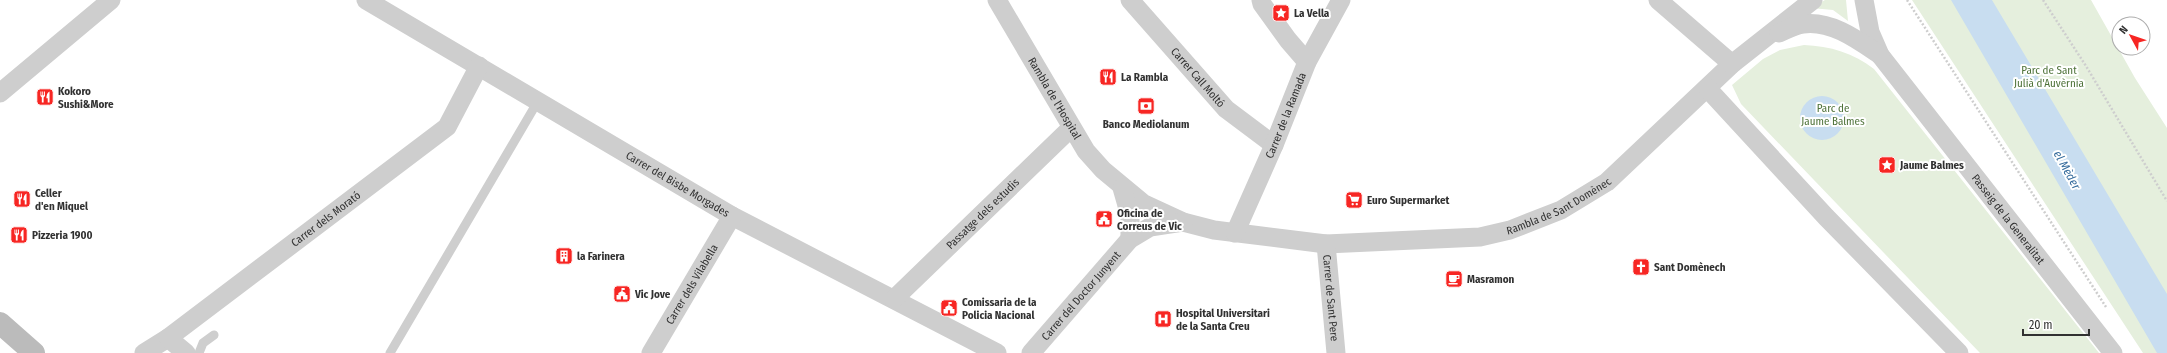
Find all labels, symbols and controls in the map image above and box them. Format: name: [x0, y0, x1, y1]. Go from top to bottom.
place icon: La Vella: [1271, 3, 1291, 23]
place label: La Vella: [1294, 7, 1330, 20]
north arrow: [2111, 16, 2151, 56]
text: N: [2117, 23, 2131, 37]
street label: Carrer Call Moltó: [1168, 45, 1228, 110]
street label: Rambla de l'Hospital: [1026, 55, 1084, 142]
park label: Parc de Sant Julià d'Auvèrnia: [2014, 64, 2084, 90]
restaurant icon: La Rambla: [1098, 67, 1118, 87]
place label: La Rambla: [1121, 71, 1169, 84]
street label: Carrer de la Ramada: [1262, 71, 1309, 160]
place label: Kokoro Sushi&More: [58, 85, 114, 111]
restaurant icon: Kokoro Sushi&More: [35, 87, 55, 107]
bank icon: Banco Mediolanum: [1136, 96, 1156, 116]
park label: Parc de Jaume Balmes: [1801, 102, 1865, 128]
place label: Banco Mediolanum: [1103, 118, 1189, 131]
street label: Carrer del Bisbe Morgades: [624, 148, 732, 220]
water label: el Mèder: [2051, 148, 2084, 192]
place icon: Jaume Balmes: [1877, 155, 1897, 175]
place label: Jaume Balmes: [1899, 159, 1964, 172]
street label: Passeig de la Generalitat: [1969, 172, 2048, 267]
street label: Passatge dels estudis: [943, 175, 1022, 252]
street label: Rambla de Sant Domènec: [1505, 175, 1614, 237]
place label: Celler d'en Miquel: [35, 187, 89, 213]
street label: Carrer dels Morató: [288, 188, 363, 249]
restaurant icon: Celler d'en Miquel: [12, 189, 32, 209]
supermarket icon: Euro Supermarket: [1344, 190, 1364, 210]
place label: Euro Supermarket: [1367, 194, 1450, 207]
place label: Oficina de Correus de Vic: [1117, 207, 1182, 233]
public building icon: Oficina de Correus de Vic: [1094, 209, 1114, 229]
restaurant icon: Pizzeria 1900: [9, 225, 29, 245]
place label: Pizzeria 1900: [32, 229, 93, 242]
street label: Carrer dels Vilabella: [663, 242, 720, 327]
building icon: la Farinera: [554, 246, 574, 266]
street label: Carrer del Doctor Junyent: [1039, 248, 1123, 343]
place label: la Farinera: [577, 250, 625, 263]
street label: Carrer de Sant Pere: [1320, 254, 1341, 342]
church icon: Sant Domènech: [1631, 257, 1651, 277]
place label: Sant Domènech: [1654, 261, 1726, 274]
cafe icon: Masramon: [1444, 269, 1464, 289]
place label: Masramon: [1467, 273, 1515, 286]
public building icon: Vic Jove: [612, 284, 632, 304]
place label: Vic Jove: [634, 288, 671, 301]
place label: Comissaria de la Policia Nacional: [962, 296, 1037, 322]
public building icon: Comissaria de la Policia Nacional: [939, 298, 959, 318]
place label: Hospital Universitari de la Santa Creu: [1176, 307, 1270, 333]
hospital icon: Hospital Universitari de la Santa Creu: [1153, 309, 1173, 329]
scale bar: [2023, 311, 2089, 337]
text: 20 m: [2029, 318, 2053, 332]

